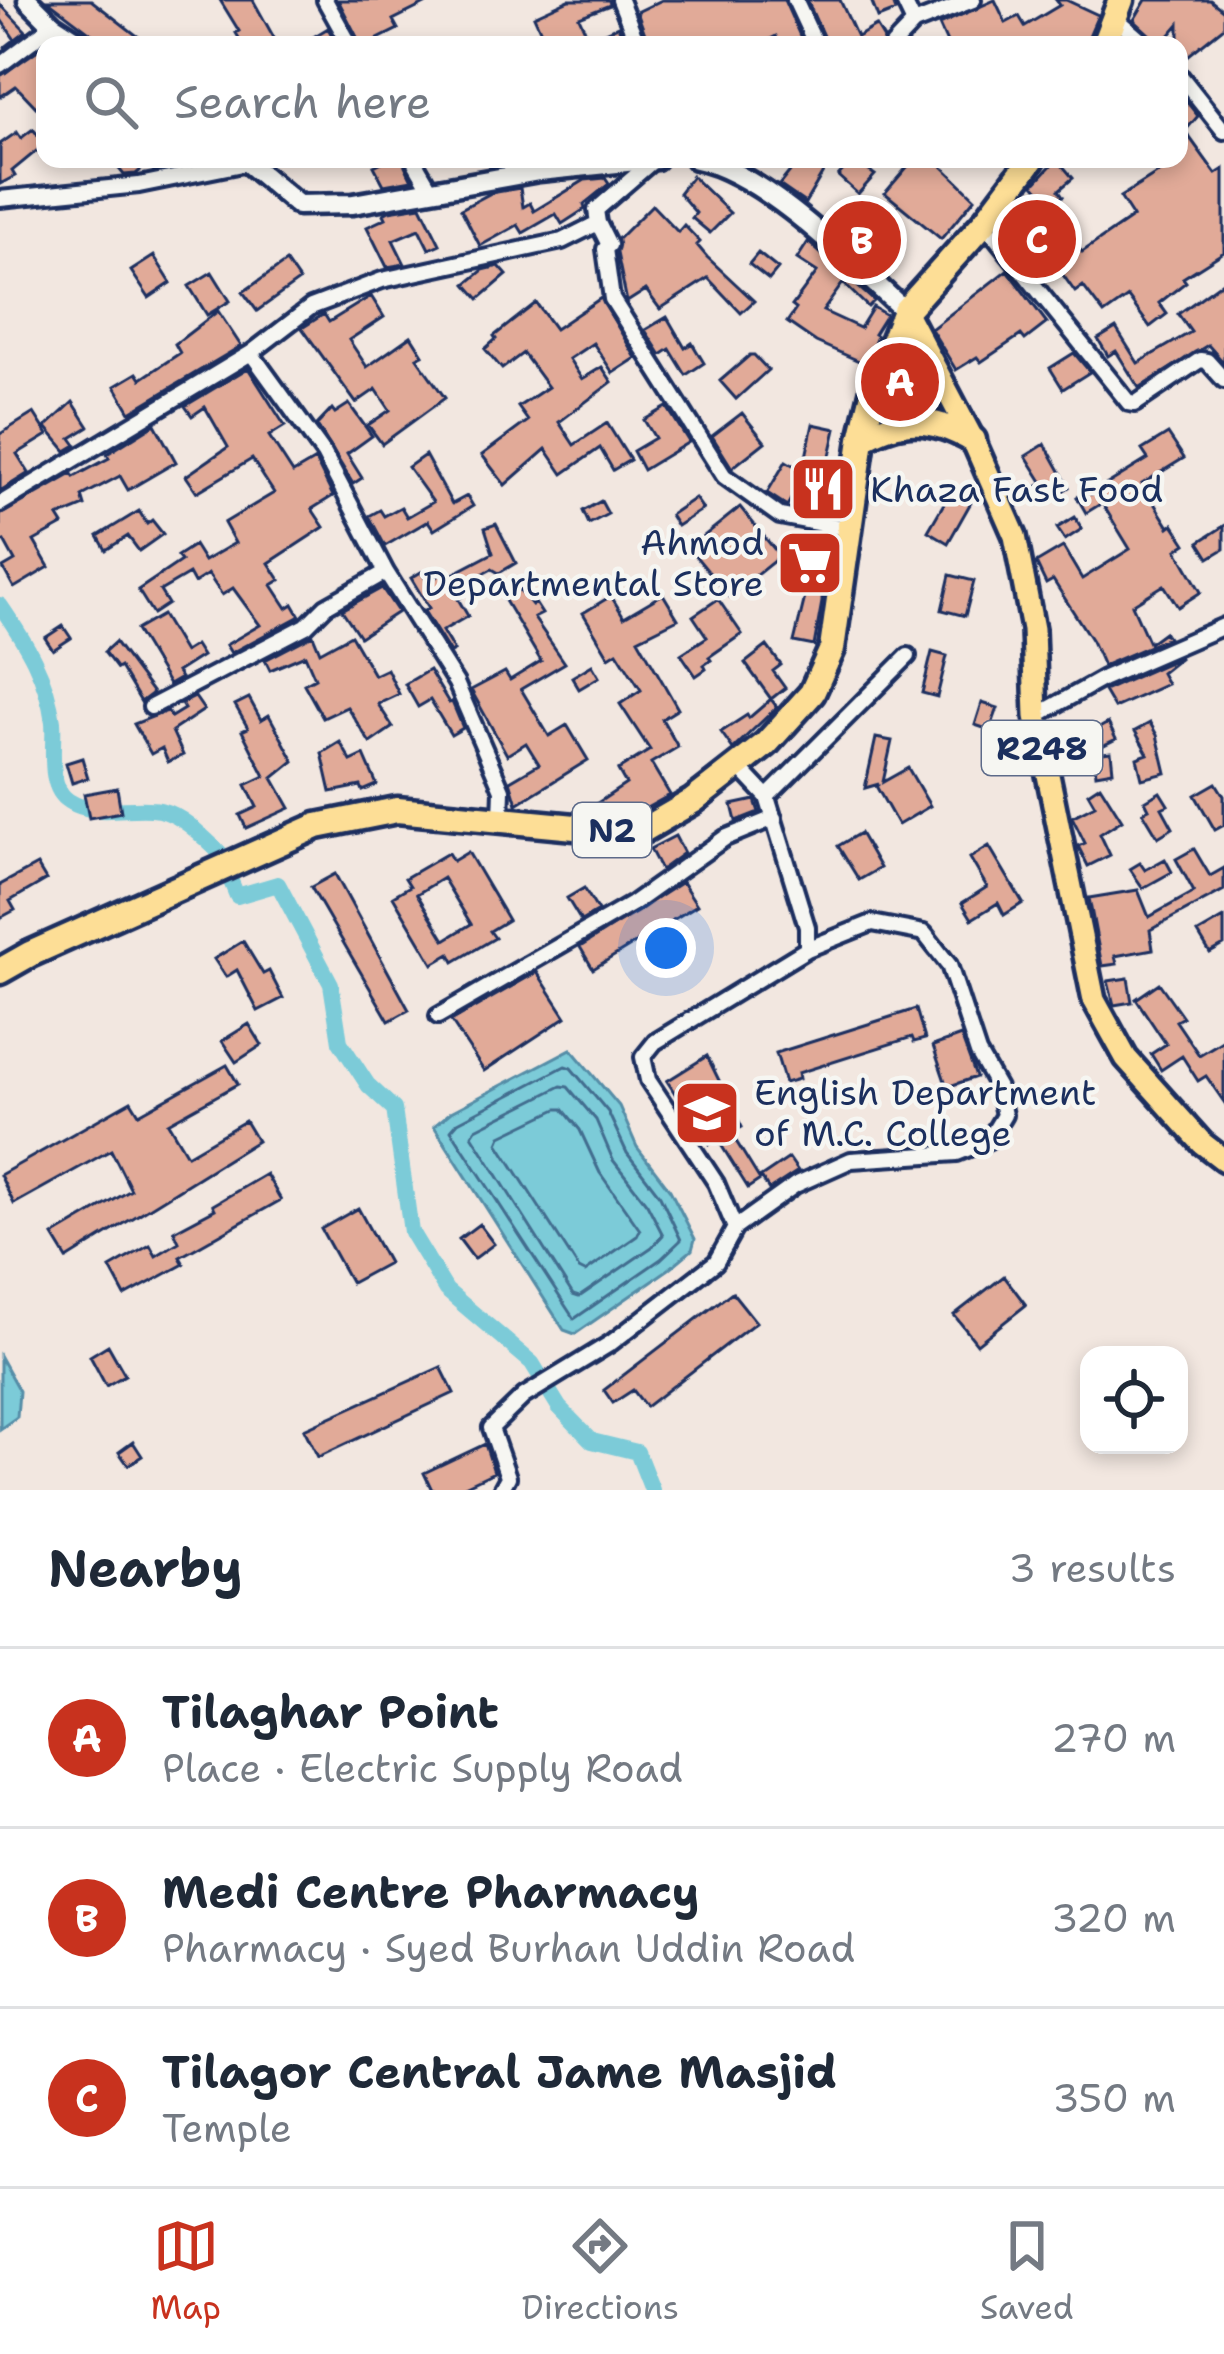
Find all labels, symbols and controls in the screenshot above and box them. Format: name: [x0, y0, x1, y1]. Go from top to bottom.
search box: [36, 36, 1188, 168]
icon: search: [78, 69, 144, 135]
text: Search here: [174, 72, 431, 132]
pin: C: [998, 194, 1076, 284]
pin: B: [823, 195, 901, 285]
pin: A: [861, 337, 939, 427]
restaurant icon: Khaza Fast Food: [788, 454, 858, 524]
place label: Khaza Fast Food: [870, 465, 1163, 514]
place label: Ahmod Departmental Store: [423, 518, 764, 608]
supermarket icon: Ahmod Departmental Store: [775, 528, 845, 598]
road number: R248: [982, 721, 1102, 775]
road number: N2: [573, 803, 651, 857]
your location: [636, 918, 696, 978]
place label: English Department of M.C. College: [754, 1068, 1097, 1158]
school or university icon: English Department of M.C. College: [672, 1078, 742, 1148]
map controls: [1080, 1346, 1188, 1454]
button: locate: [1080, 1346, 1188, 1454]
text: Nearby: [48, 1534, 243, 1602]
text: 3 results: [1009, 1542, 1176, 1594]
text: Tilaghar Point: [162, 1682, 499, 1742]
text: A: [72, 1712, 102, 1764]
text: 270 m: [1051, 1712, 1176, 1764]
text: Place · Electric Supply Road: [162, 1742, 683, 1794]
text: Medi Centre Pharmacy: [162, 1862, 700, 1922]
text: B: [75, 1892, 99, 1944]
text: 320 m: [1051, 1892, 1176, 1944]
text: Pharmacy · Syed Burhan Uddin Road: [162, 1922, 855, 1974]
text: Tilagor Central Jame Masjid: [162, 2042, 837, 2102]
text: C: [75, 2072, 99, 2124]
text: 350 m: [1052, 2072, 1176, 2124]
text: Temple: [162, 2102, 292, 2154]
tab: Map: [150, 2213, 221, 2330]
tab: Directions: [522, 2213, 679, 2330]
tab: Saved: [980, 2213, 1074, 2330]

